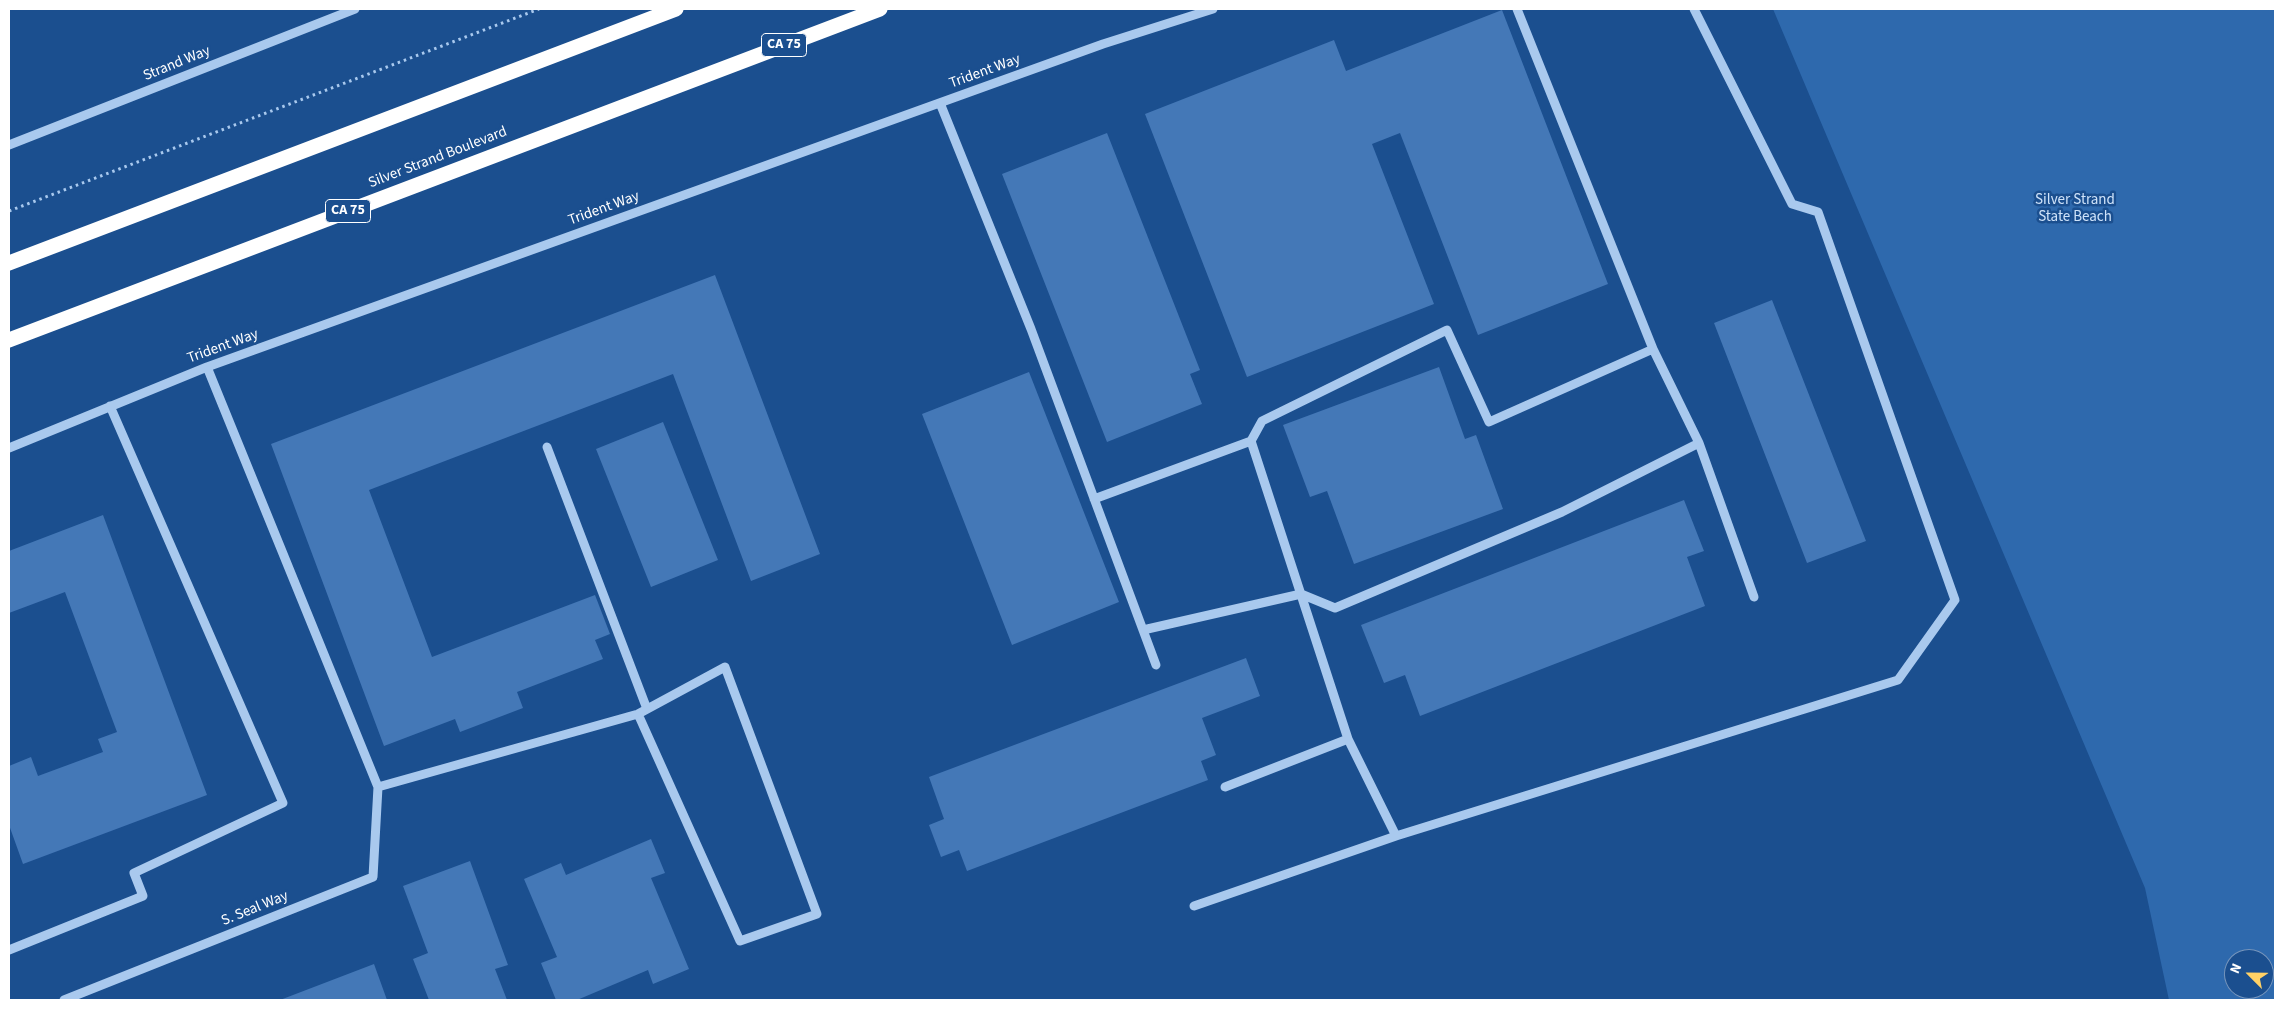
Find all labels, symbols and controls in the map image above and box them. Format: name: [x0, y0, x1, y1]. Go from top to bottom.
road number: CA 75: [762, 34, 806, 56]
street label: Strand Way: [141, 42, 213, 86]
street label: Trident Way: [947, 51, 1023, 93]
street label: Silver Strand Boulevard: [366, 123, 510, 193]
street label: Trident Way: [566, 188, 642, 230]
park label: Silver Strand State Beach: [2035, 192, 2115, 227]
road number: CA 75: [326, 200, 370, 222]
street label: Trident Way: [185, 326, 261, 368]
street label: S. Seal Way: [219, 887, 291, 931]
north arrow: [2224, 949, 2274, 999]
text: N: [2225, 960, 2247, 977]

